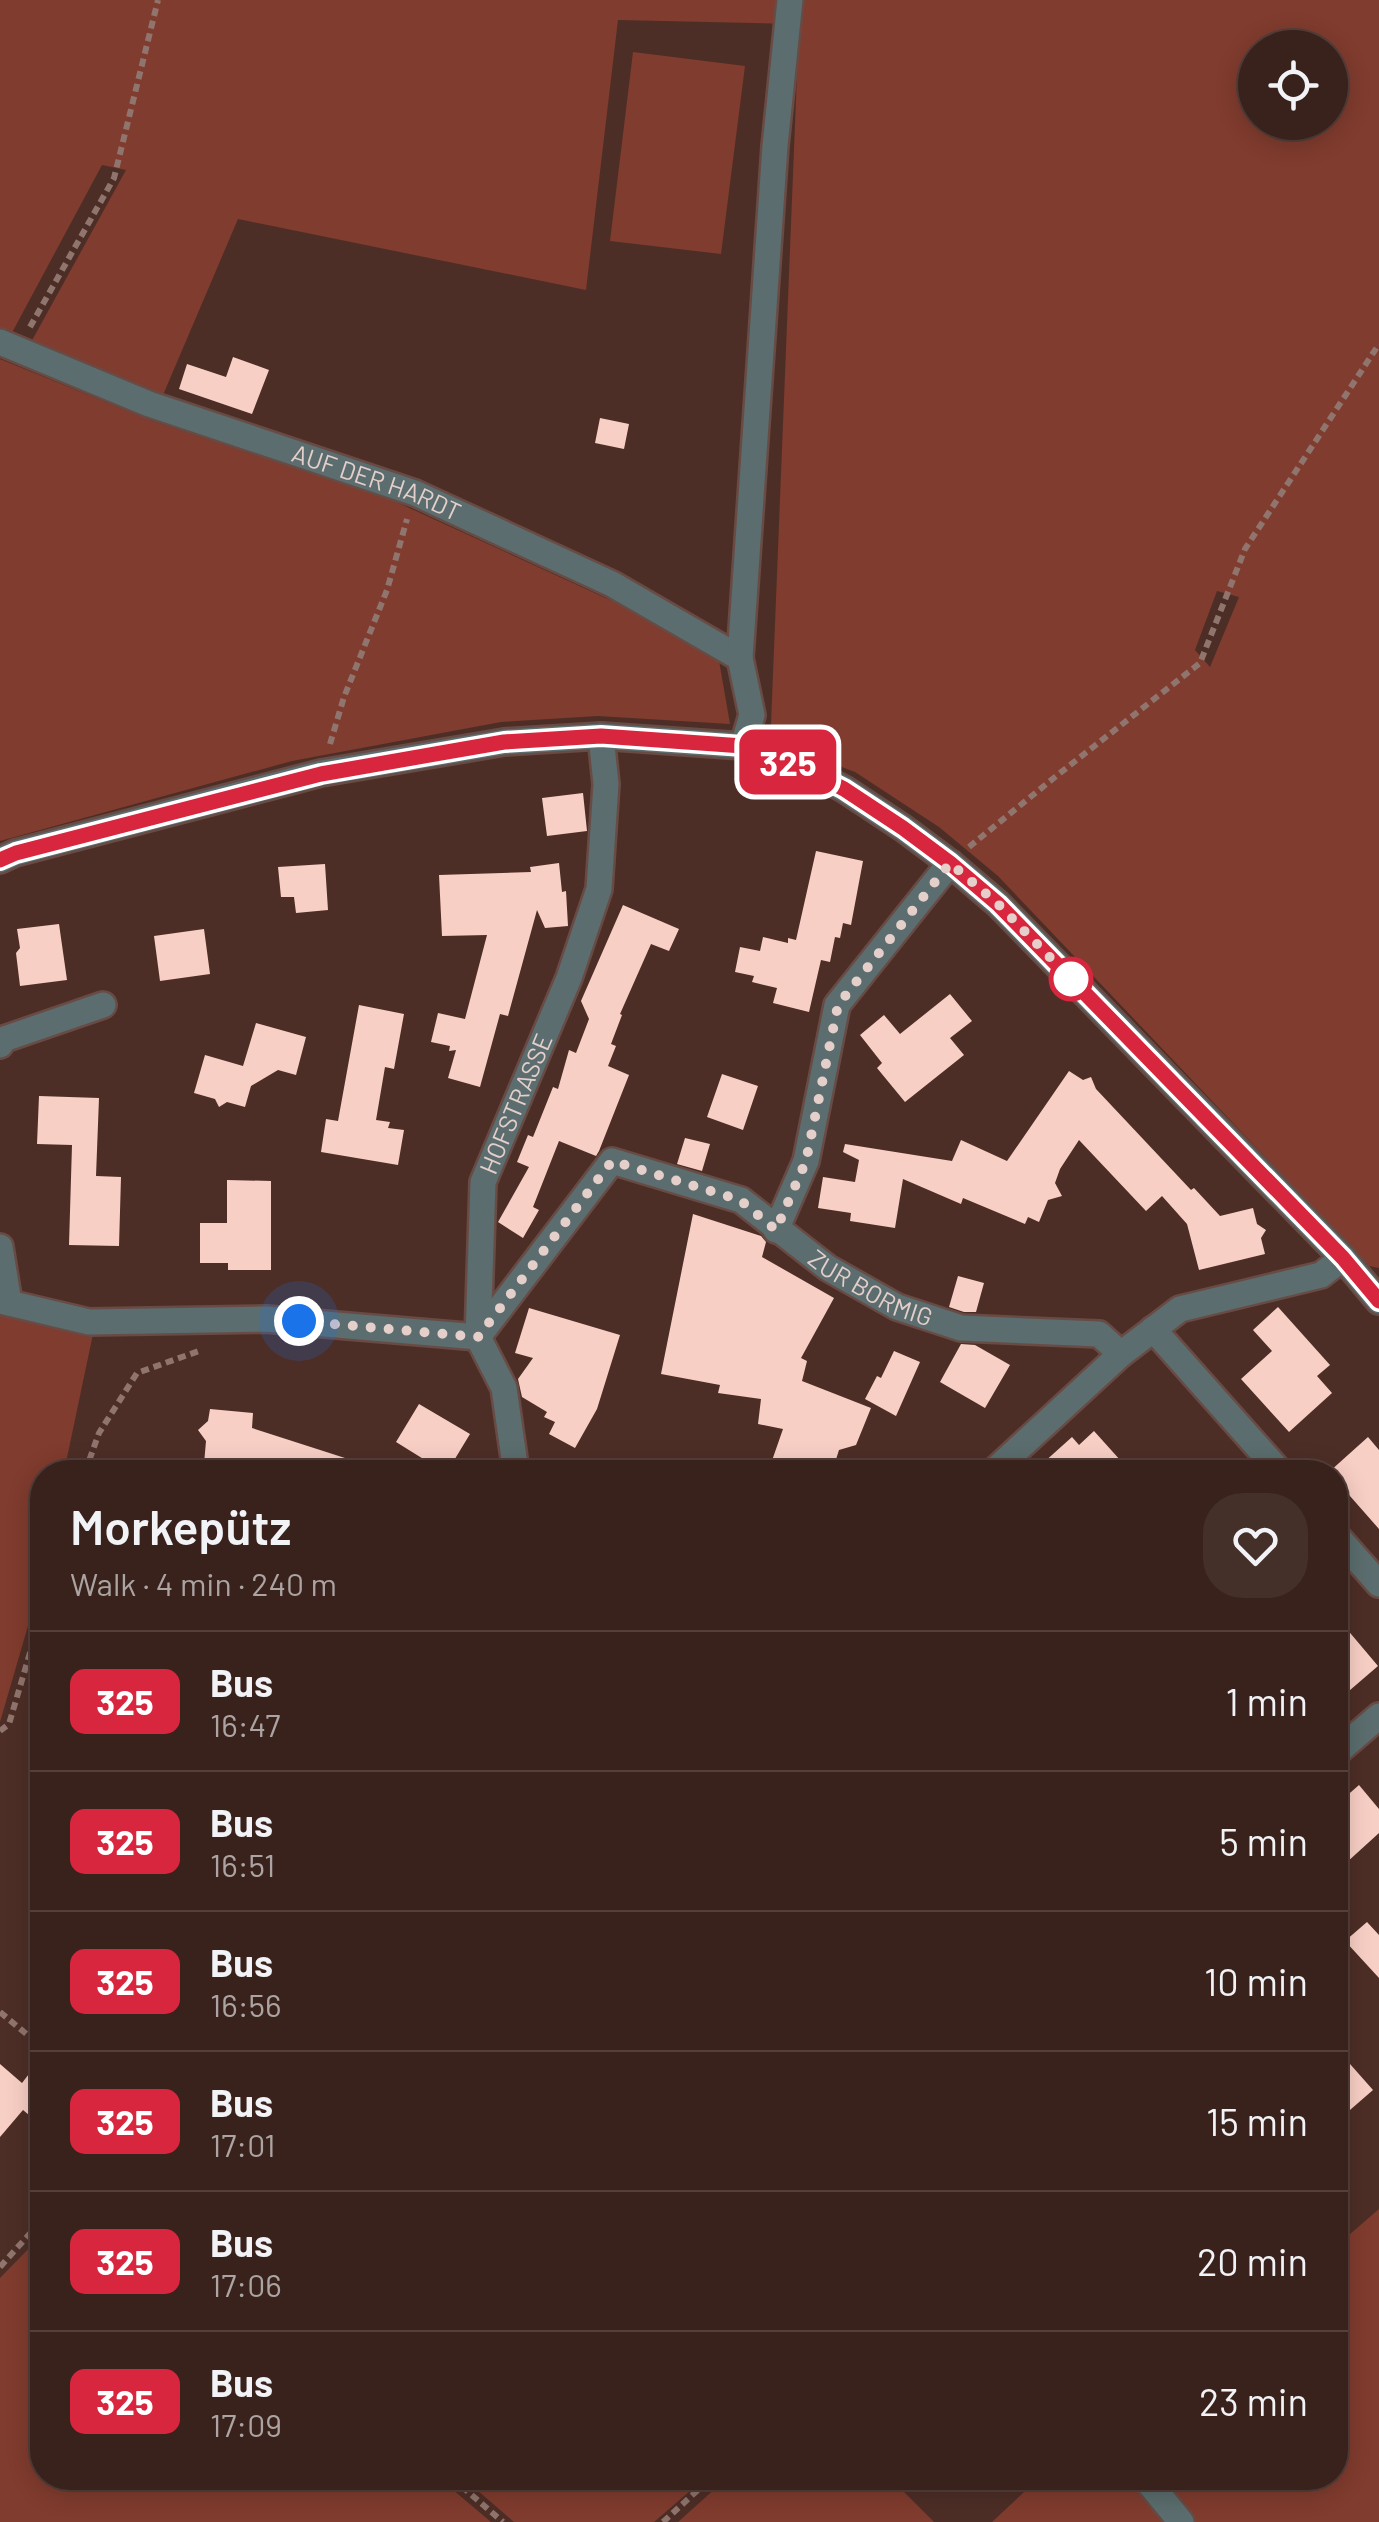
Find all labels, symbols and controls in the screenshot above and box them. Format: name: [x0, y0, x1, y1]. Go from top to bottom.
map controls: [1238, 30, 1348, 140]
button: locate: [1238, 30, 1348, 140]
street label: AUF DER HARDT: [288, 437, 466, 526]
line badge: 325: [730, 730, 846, 794]
text: 325: [759, 741, 817, 783]
unlabelled marker: [1050, 958, 1092, 1000]
street label: HOFSTRASSE: [472, 1029, 558, 1178]
street label: ZUR BORMIG: [803, 1243, 937, 1332]
your location: [274, 1296, 324, 1346]
button: heart: [1203, 1493, 1308, 1598]
text: Morkepütz: [70, 1497, 291, 1555]
text: Walk · 4 min · 240 m: [70, 1564, 337, 1602]
text: Bus: [210, 1659, 273, 1705]
text: 1 min: [1226, 1678, 1308, 1724]
text: 325: [96, 1680, 154, 1722]
text: 16:47: [210, 1705, 280, 1743]
text: Bus: [210, 1799, 273, 1845]
text: 5 min: [1219, 1818, 1308, 1864]
text: 325: [96, 1820, 154, 1862]
text: 16:51: [210, 1845, 275, 1883]
text: Bus: [210, 1939, 273, 1985]
text: 10 min: [1204, 1958, 1308, 2004]
text: 325: [96, 1960, 154, 2002]
text: 16:56: [210, 1985, 281, 2023]
text: Bus: [210, 2079, 273, 2125]
text: 15 min: [1206, 2098, 1308, 2144]
text: 325: [96, 2100, 154, 2142]
text: 17:01: [210, 2125, 276, 2163]
text: Bus: [210, 2219, 273, 2265]
text: 20 min: [1197, 2238, 1308, 2284]
text: 325: [96, 2240, 154, 2282]
text: 17:06: [210, 2265, 282, 2303]
text: Bus: [210, 2359, 273, 2405]
text: 23 min: [1199, 2378, 1308, 2424]
text: 325: [96, 2380, 154, 2422]
text: 17:09: [210, 2405, 282, 2443]

